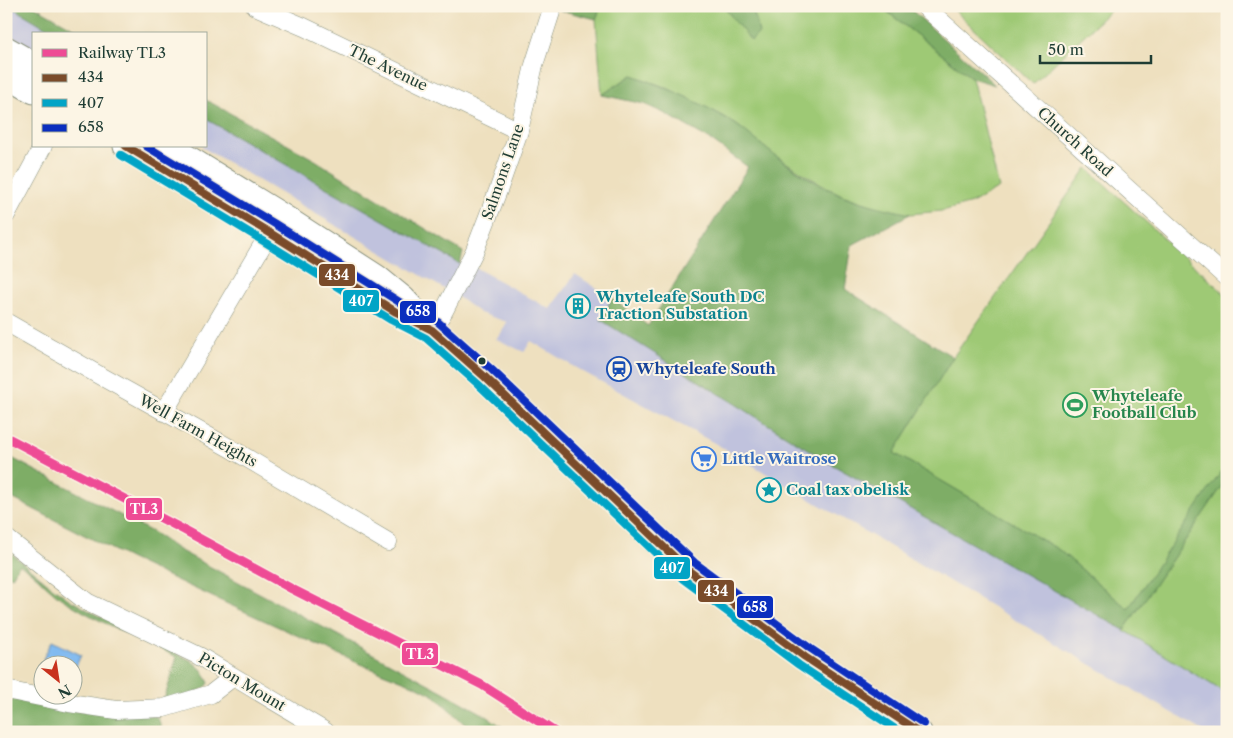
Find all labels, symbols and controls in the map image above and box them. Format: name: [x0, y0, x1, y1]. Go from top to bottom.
legend: [32, 32, 208, 148]
scale bar: [1040, 32, 1152, 64]
street label: The Avenue: [346, 40, 431, 95]
text: 50 m: [1048, 40, 1084, 59]
text: Railway TL3: [78, 43, 166, 62]
text: 434: [78, 67, 104, 86]
text: 407: [78, 93, 104, 112]
street label: Church Road: [1034, 103, 1117, 180]
text: 658: [78, 117, 104, 136]
street label: Salmons Lane: [477, 122, 528, 222]
line badge: 434: [318, 263, 356, 287]
text: 434: [325, 266, 349, 284]
place label: Whyteleafe South DC Traction Substation: [595, 287, 765, 323]
line badge: 407: [342, 289, 380, 313]
text: 407: [349, 292, 374, 310]
building icon: Whyteleafe South DC Traction Substation: [565, 293, 591, 319]
line badge: 658: [399, 300, 437, 324]
text: 658: [406, 302, 430, 320]
unlabelled marker: [477, 356, 487, 366]
station icon: Whyteleafe South: [606, 356, 632, 382]
place label: Whyteleafe South: [635, 359, 777, 378]
place label: Whyteleafe Football Club: [1091, 386, 1197, 422]
street label: Well Farm Heights: [135, 390, 261, 471]
sports icon: Whyteleafe Football Club: [1062, 392, 1088, 418]
supermarket icon: Little Waitrose: [691, 446, 717, 472]
place label: Little Waitrose: [722, 449, 837, 468]
place icon: Coal tax obelisk: [756, 477, 782, 503]
place label: Coal tax obelisk: [786, 480, 910, 499]
line badge: TL3: [125, 497, 163, 521]
text: TL3: [130, 500, 158, 518]
line badge: 407: [653, 556, 691, 580]
text: 407: [660, 559, 685, 577]
line badge: 434: [697, 579, 735, 603]
text: 434: [704, 582, 728, 600]
line badge: 658: [736, 595, 774, 619]
text: 658: [743, 598, 767, 616]
line badge: TL3: [401, 642, 439, 666]
text: TL3: [406, 645, 434, 663]
street label: Picton Mount: [195, 648, 290, 715]
north arrow: [32, 656, 82, 706]
text: N: [55, 680, 74, 702]

